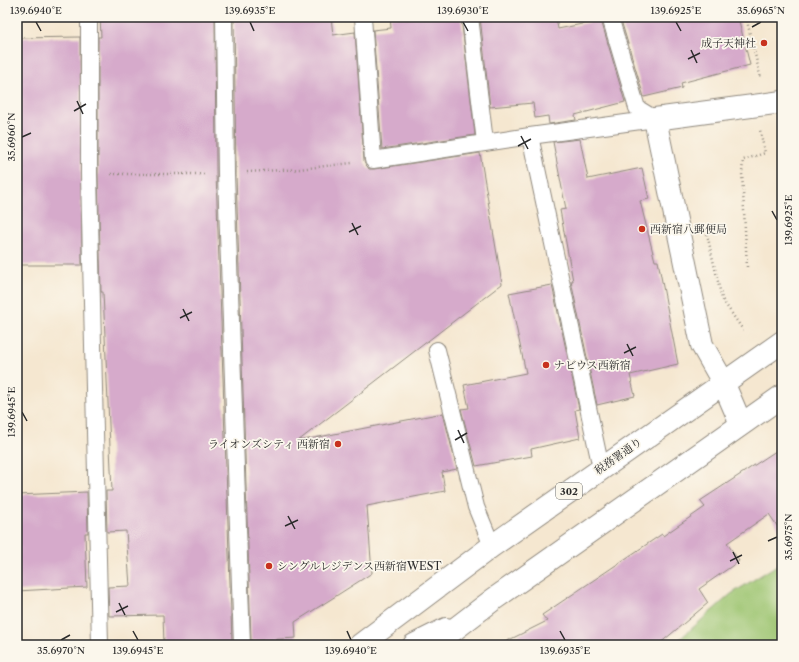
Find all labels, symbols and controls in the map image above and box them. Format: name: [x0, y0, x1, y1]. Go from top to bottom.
text: 139.6940°E: [10, 4, 62, 17]
text: 139.6935°E: [225, 4, 275, 17]
text: 139.6930°E: [437, 4, 489, 17]
text: 139.6925°E: [651, 4, 702, 17]
text: 35.6965°N: [737, 4, 785, 17]
place label: 成子天神社: [701, 36, 756, 50]
marker: 成子天神社: [759, 38, 769, 48]
text: 35.6960°N: [5, 112, 18, 162]
text: 139.6925°E: [782, 194, 795, 245]
place label: 西新宿八郵便局: [650, 222, 727, 236]
marker: 西新宿八郵便局: [637, 224, 647, 234]
place label: ナビウス西新宿: [554, 358, 631, 372]
marker: ナビウス西新宿: [541, 360, 551, 370]
text: 139.6945°E: [5, 386, 18, 437]
street label: 税務署通り: [591, 434, 645, 478]
place label: ライオンズシティ 西新宿: [208, 437, 330, 451]
marker: ライオンズシティ 西新宿: [333, 439, 343, 449]
road number: 302: [556, 483, 582, 499]
text: 35.6975°N: [782, 513, 795, 561]
place label: シングルレジデンス西新宿WEST: [277, 559, 442, 573]
marker: シングルレジデンス西新宿WEST: [264, 561, 274, 571]
text: 35.6970°N: [37, 644, 85, 657]
text: 139.6945°E: [113, 644, 164, 657]
text: 139.6940°E: [325, 644, 377, 657]
text: 139.6935°E: [540, 644, 590, 657]

